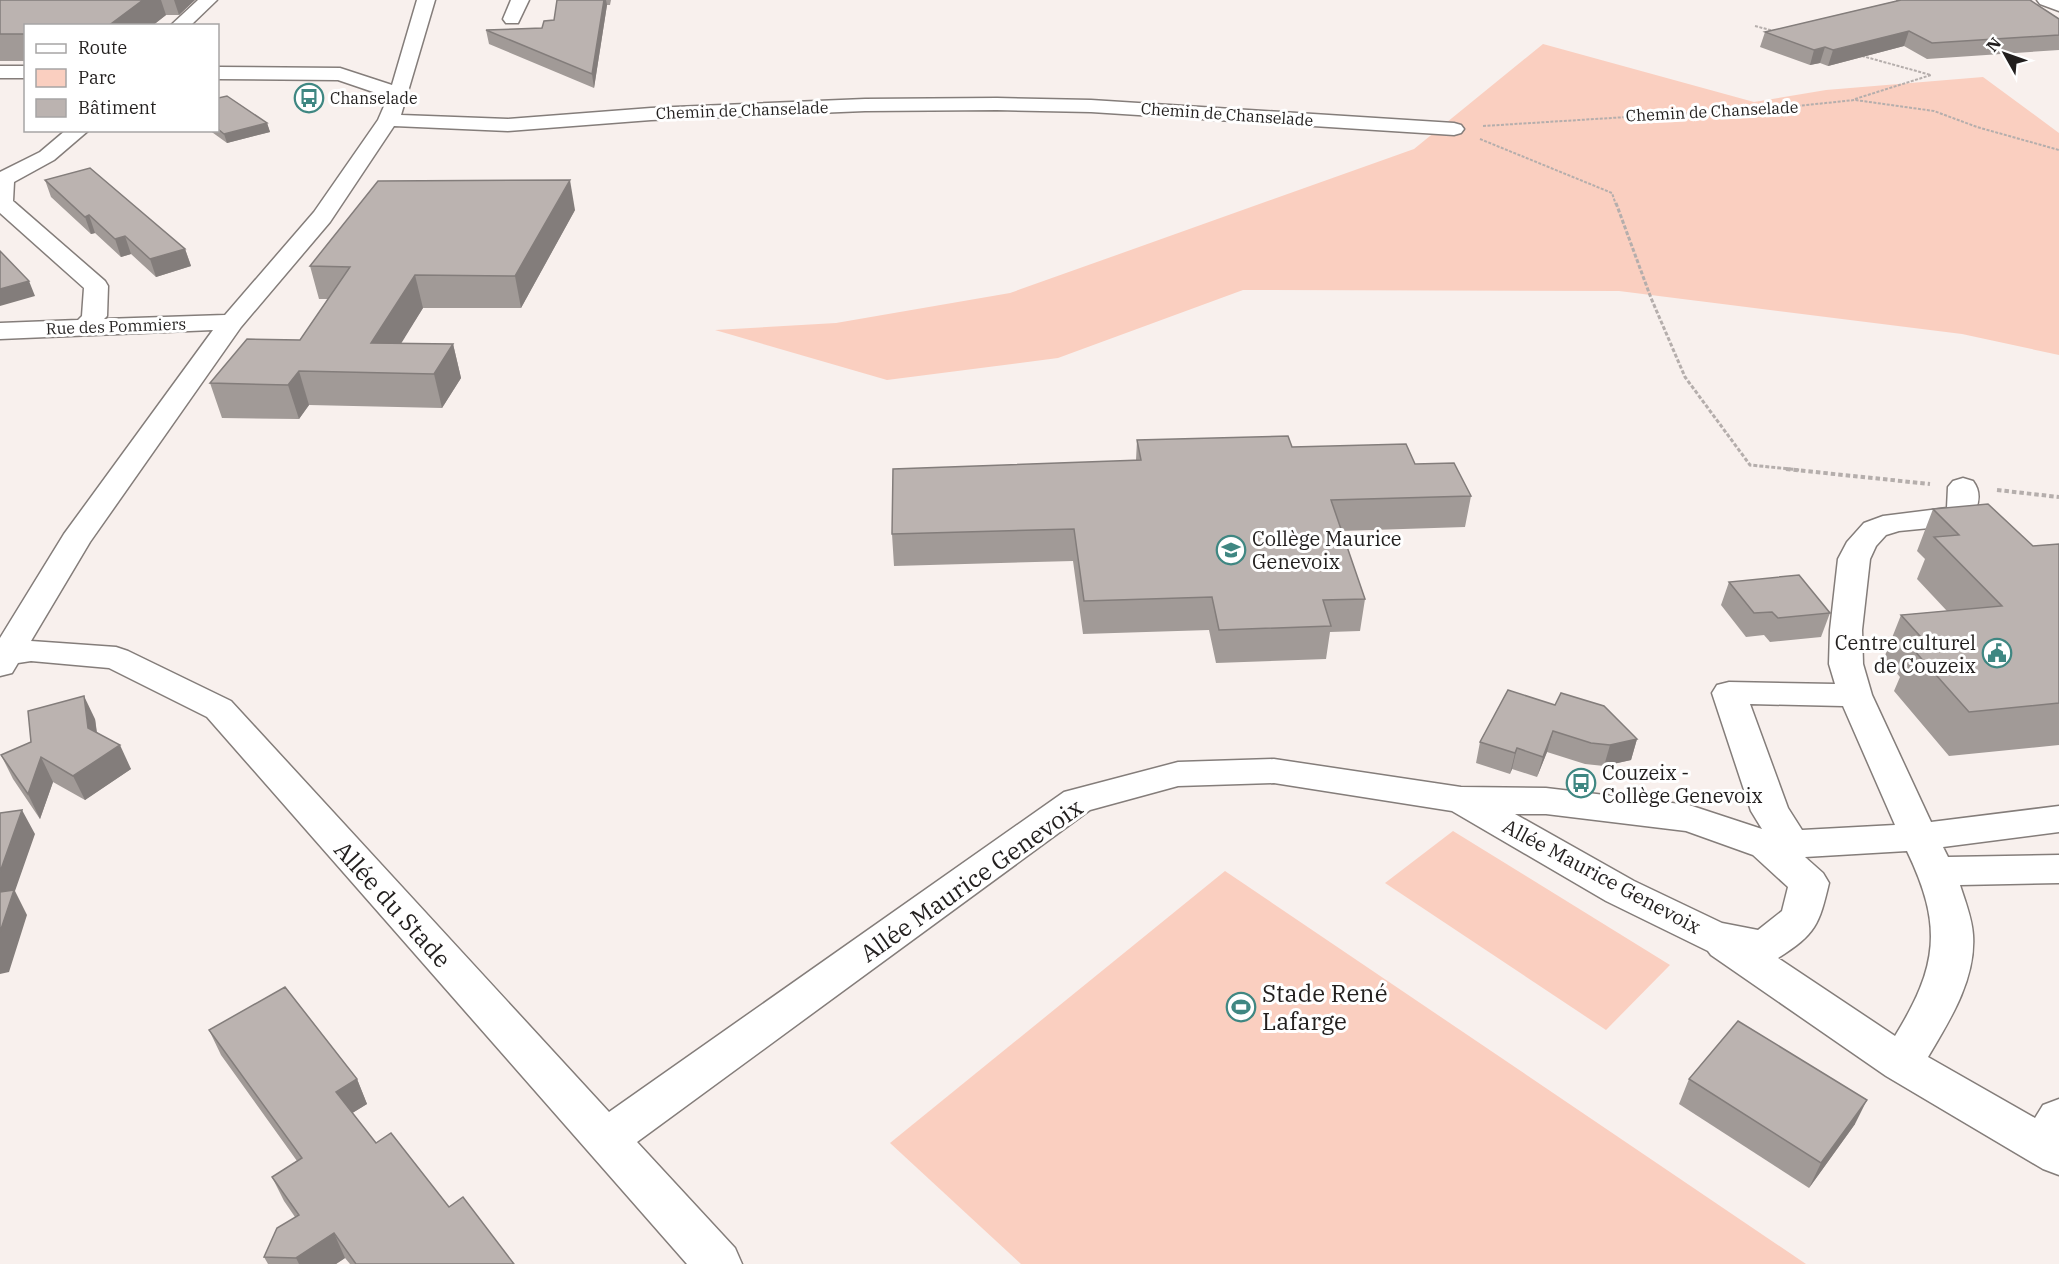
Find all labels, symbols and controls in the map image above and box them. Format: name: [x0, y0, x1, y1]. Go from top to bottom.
legend: [24, 24, 219, 132]
north arrow: [1975, 24, 2035, 84]
text: N: [1982, 33, 2005, 56]
text: Route: [78, 36, 127, 59]
text: Parc: [78, 66, 116, 89]
bus stop icon: Chanselade: [293, 82, 325, 114]
place label: Chanselade: [330, 88, 418, 108]
text: Bâtiment: [78, 96, 156, 119]
street label: Chemin de Chanselade: [1625, 96, 1799, 126]
street label: Chemin de Chanselade: [655, 97, 829, 123]
street label: Chemin de Chanselade: [1140, 98, 1314, 130]
street label: Rue des Pommiers: [45, 314, 187, 338]
place label: Collège Maurice Genevoix: [1252, 525, 1402, 575]
school or university icon: Collège Maurice Genevoix: [1215, 534, 1247, 566]
place label: Centre culturel de Couzeix: [1835, 629, 1976, 679]
public building icon: Centre culturel de Couzeix: [1981, 637, 2013, 669]
place label: Couzeix - Collège Genevoix: [1602, 759, 1763, 809]
bus stop icon: Couzeix - Collège Genevoix: [1565, 767, 1597, 799]
street label: Allée Maurice Genevoix: [853, 791, 1089, 969]
street label: Allée Maurice Genevoix: [1498, 812, 1706, 940]
street label: Allée du Stade: [328, 834, 458, 974]
place label: Stade René Lafarge: [1262, 977, 1388, 1037]
sports icon: Stade René Lafarge: [1225, 991, 1257, 1023]

